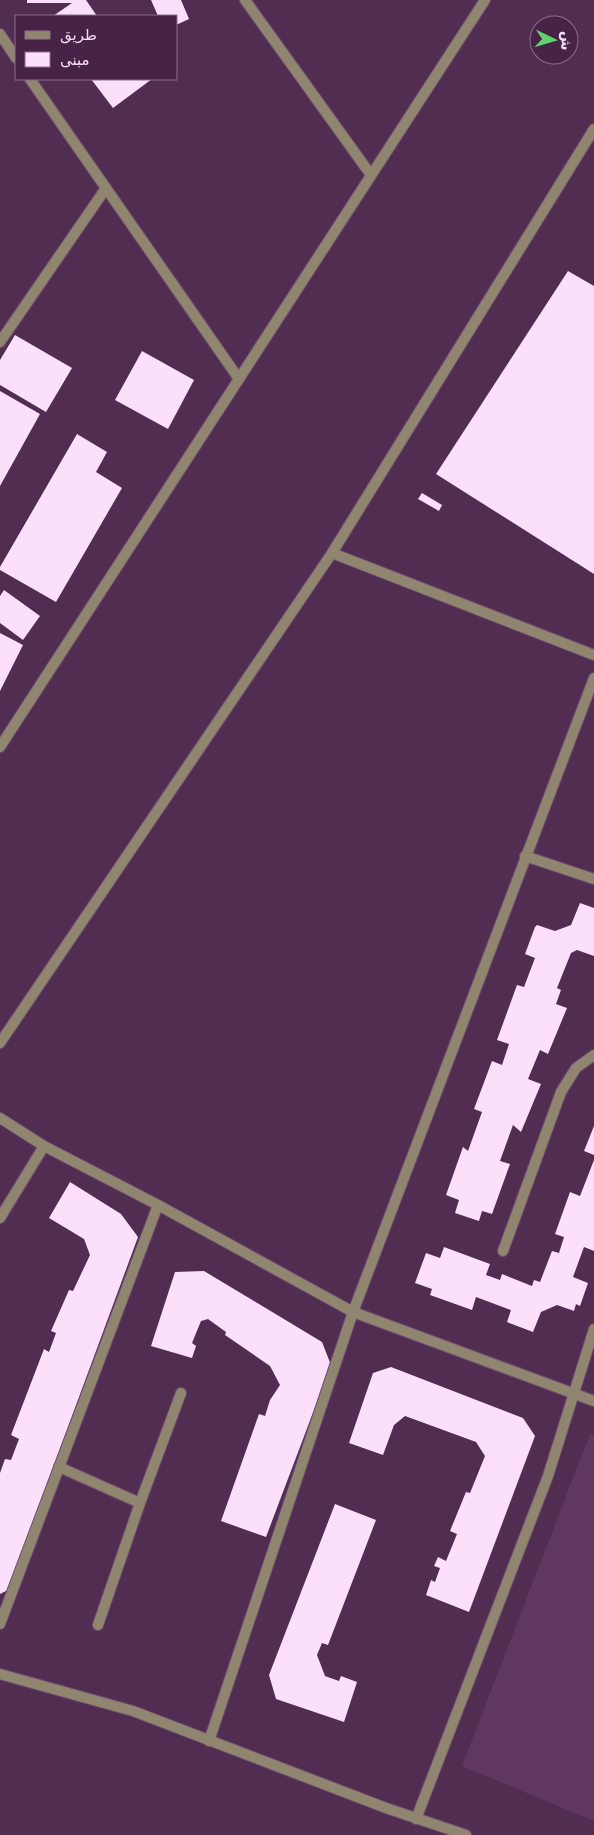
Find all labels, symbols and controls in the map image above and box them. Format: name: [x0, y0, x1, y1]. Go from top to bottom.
legend: [15, 15, 178, 80]
north arrow: [529, 15, 579, 65]
text: طريق: [60, 26, 97, 44]
text: ش: [558, 31, 576, 51]
text: مبنى: [60, 51, 90, 69]

